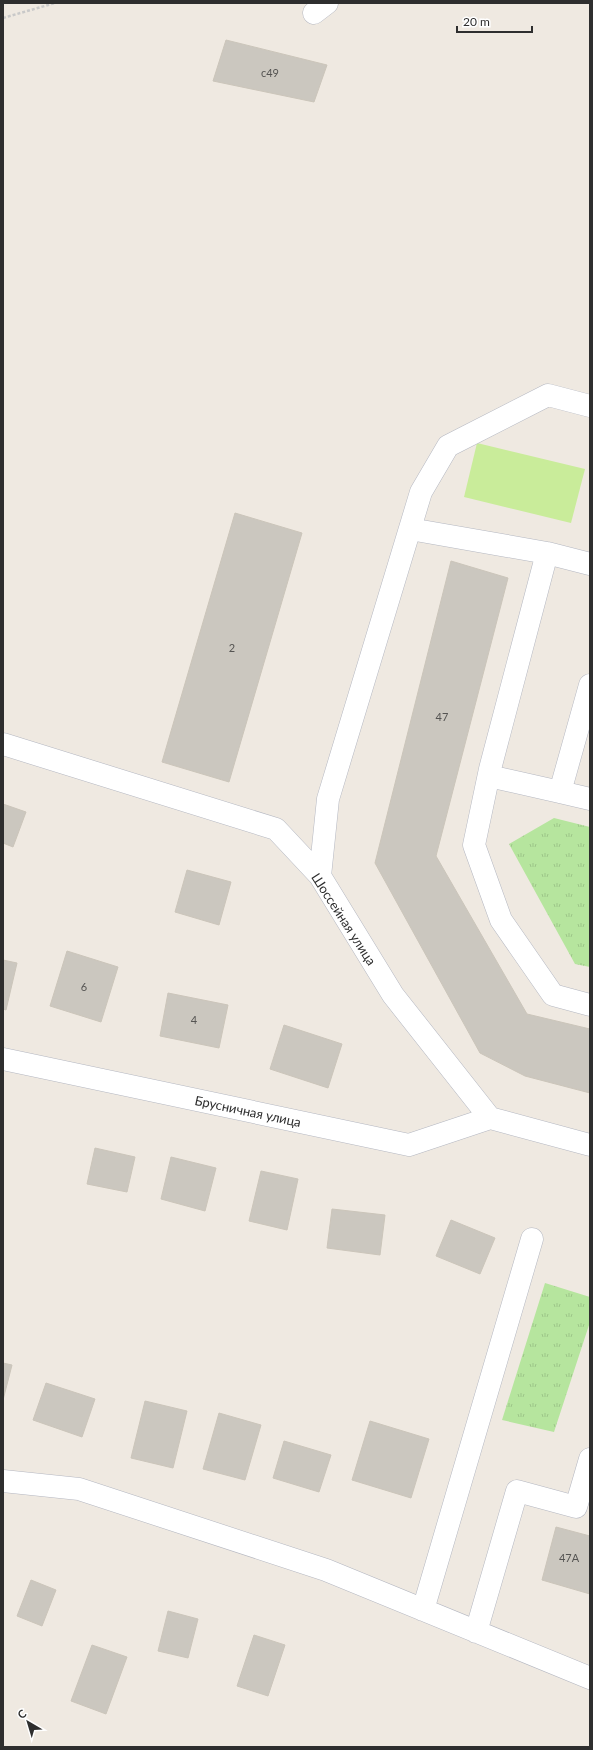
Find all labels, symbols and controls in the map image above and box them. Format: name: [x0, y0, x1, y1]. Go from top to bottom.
scale bar: [457, 8, 532, 34]
text: 20 m: [463, 14, 490, 29]
house number: с49: [261, 66, 279, 79]
house number: 2: [229, 641, 235, 654]
house number: 47: [436, 710, 448, 723]
street label: Шоссейная улица: [308, 870, 380, 968]
house number: 6: [81, 980, 87, 993]
house number: 4: [191, 1013, 198, 1026]
street label: Брусничная улица: [193, 1092, 303, 1130]
house number: 47А: [559, 1551, 580, 1564]
north arrow: [8, 1702, 48, 1742]
text: С: [15, 1706, 29, 1721]

